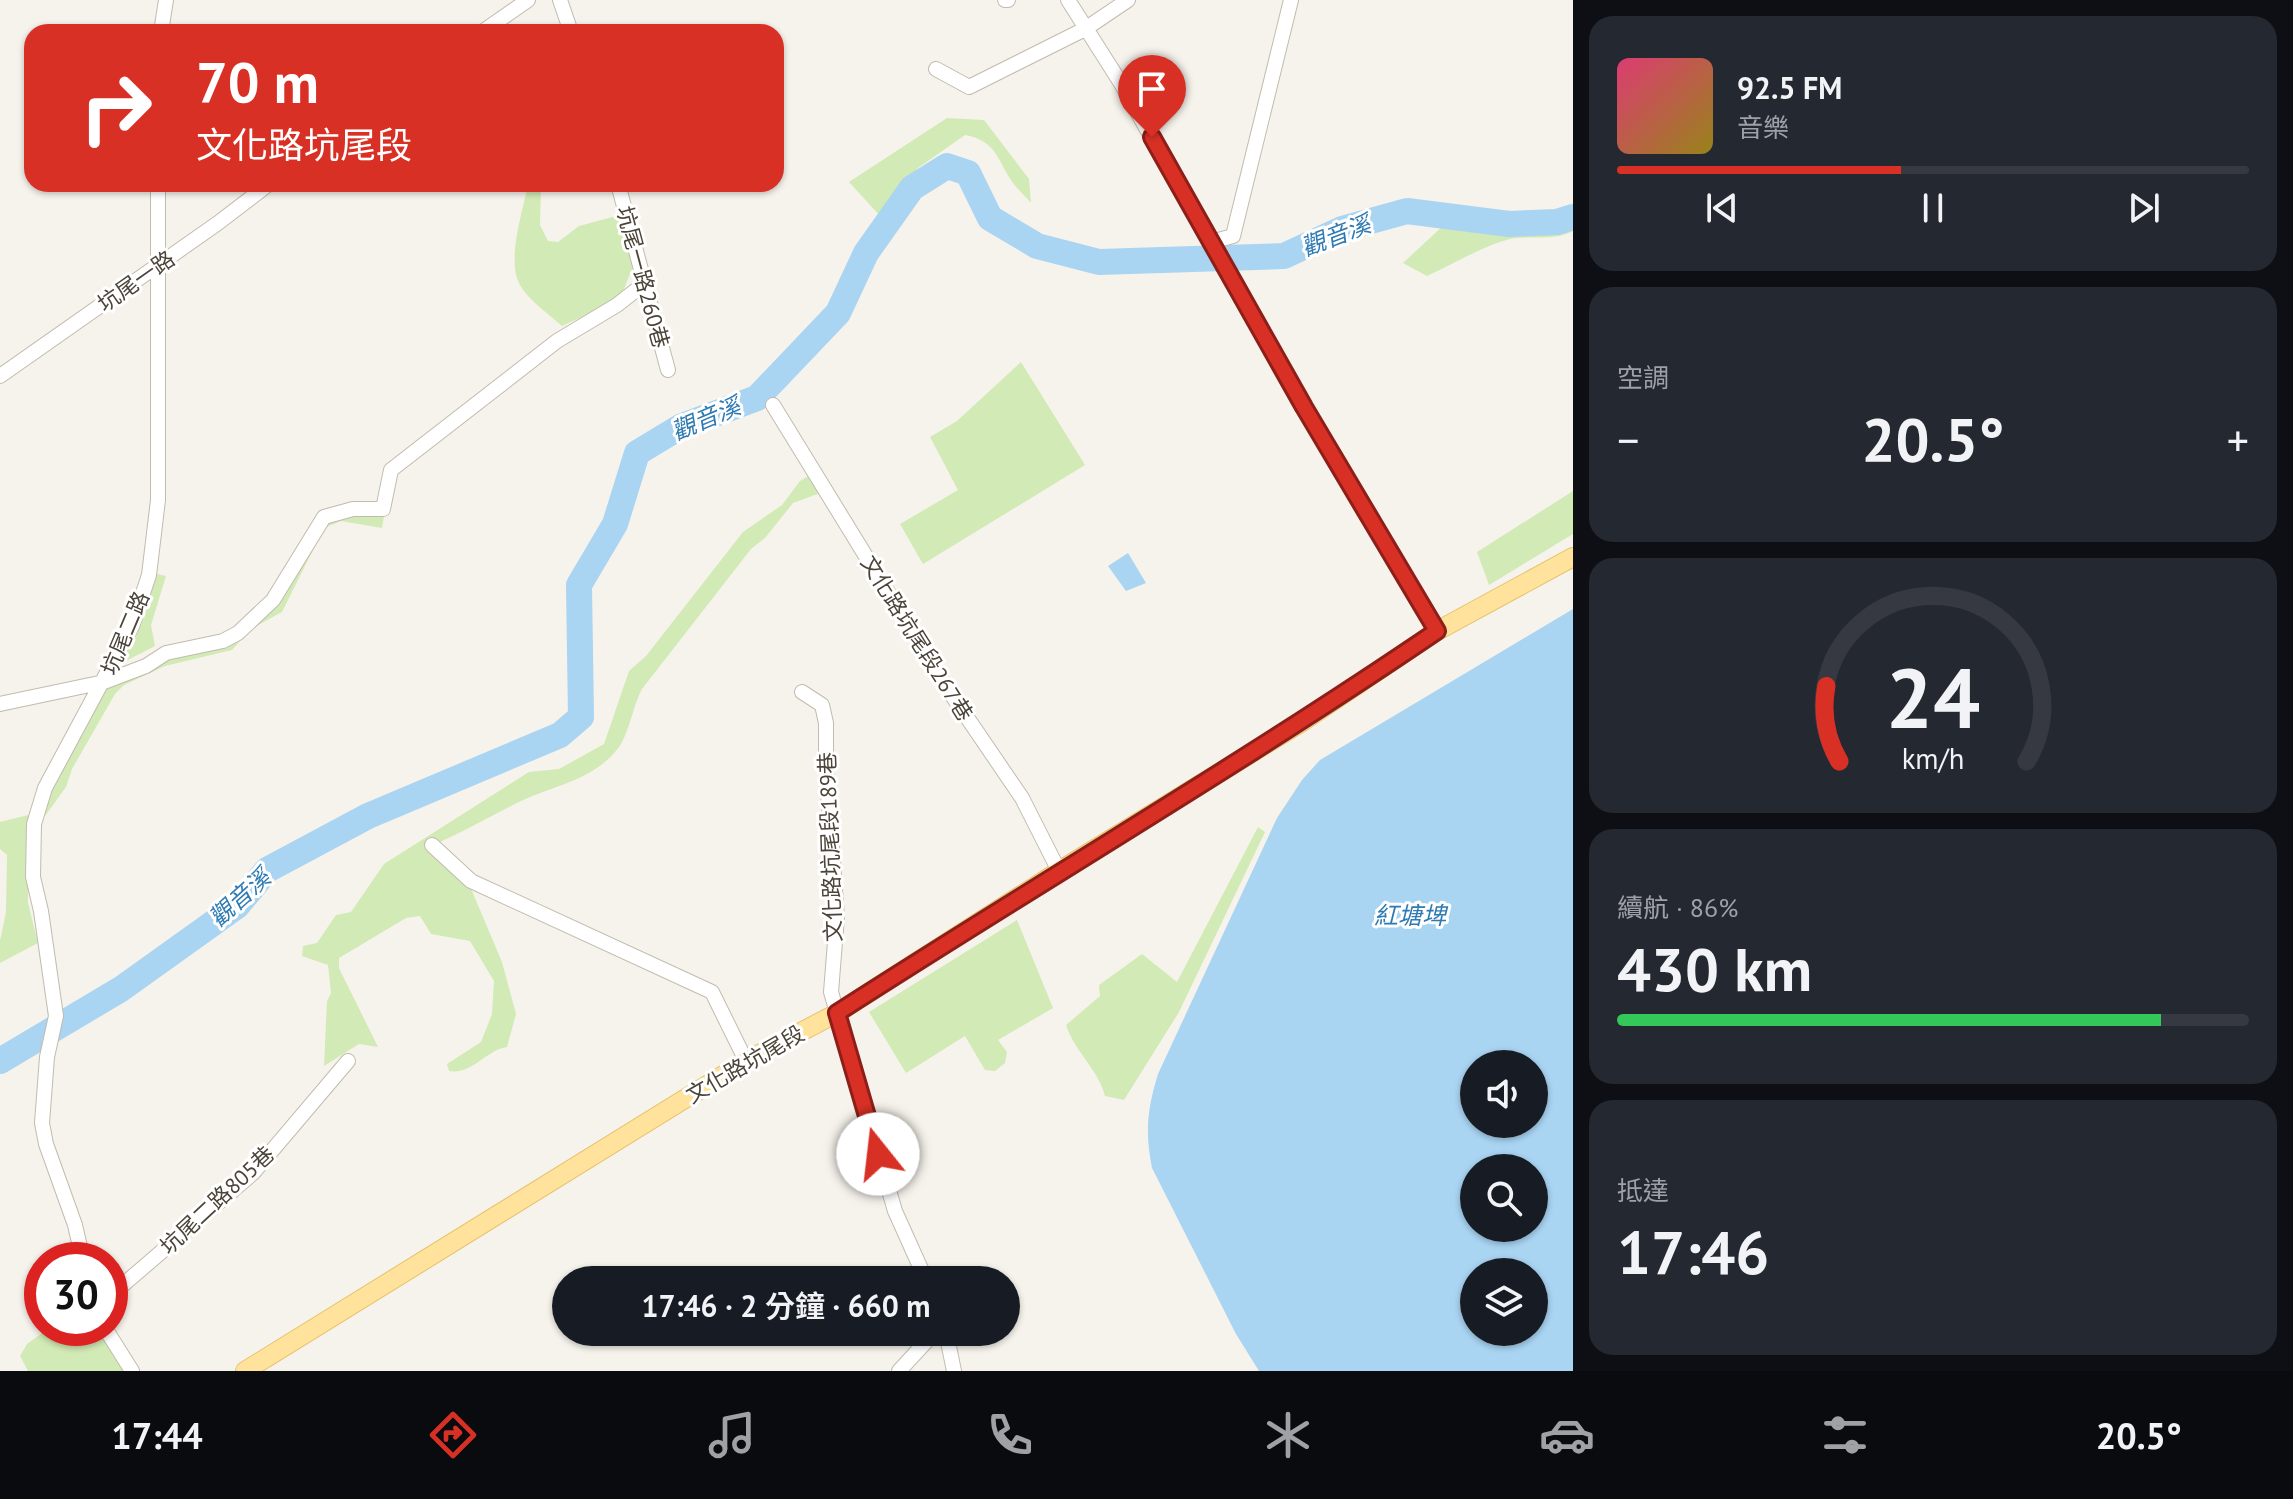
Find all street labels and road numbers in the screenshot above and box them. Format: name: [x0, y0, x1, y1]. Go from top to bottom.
street label: 坑尾一路260巷: [611, 203, 675, 351]
street label: 坑尾一路: [92, 244, 180, 318]
street label: 文化路坑尾段267巷: [855, 550, 979, 726]
street label: 坑尾二路: [95, 587, 155, 679]
street label: 文化路坑尾段189巷: [813, 752, 847, 942]
street label: 文化路坑尾段: [681, 1019, 809, 1109]
street label: 坑尾二路805巷: [154, 1140, 280, 1260]

